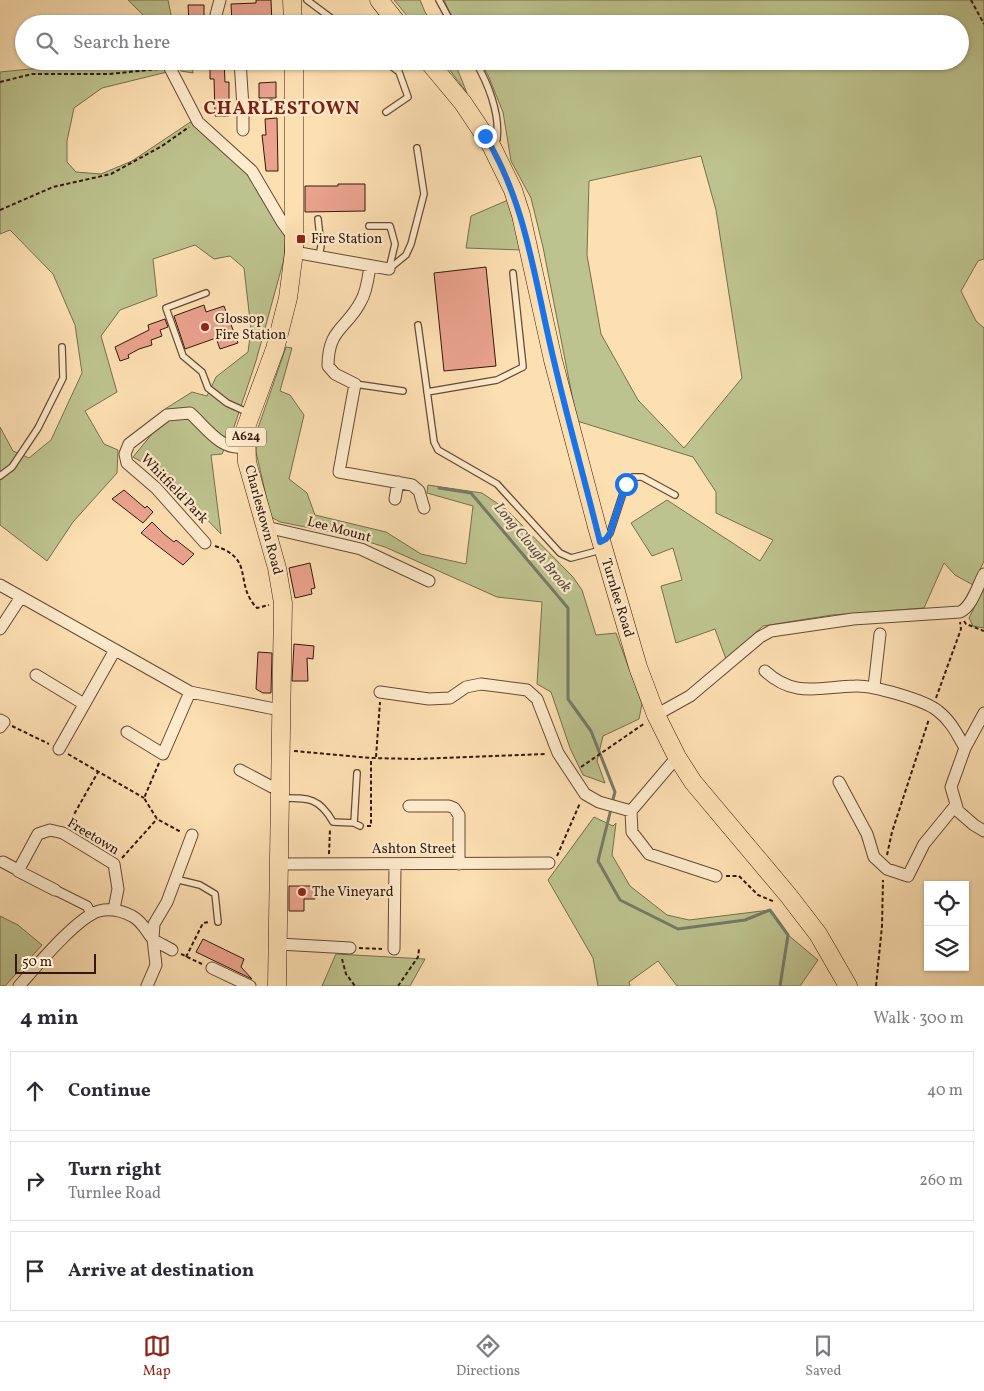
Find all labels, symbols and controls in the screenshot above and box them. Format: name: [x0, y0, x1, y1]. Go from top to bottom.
search box: [15, 15, 969, 70]
icon: search: [33, 29, 61, 57]
text: Search here: [73, 30, 170, 56]
district label: CHARLESTOWN: [204, 96, 360, 122]
route end: [474, 125, 497, 148]
place label: Fire Station: [311, 230, 382, 249]
marker: Fire Station: [295, 233, 307, 245]
place label: Glossop Fire Station: [215, 310, 286, 345]
marker: Glossop Fire Station: [199, 321, 211, 333]
road number: A624: [226, 428, 266, 447]
street label: Whitfield Park: [136, 450, 212, 528]
street label: Charlestown Road: [239, 463, 287, 577]
route start: [615, 473, 638, 496]
water label: Long Clough Brook: [488, 499, 576, 597]
street label: Lee Mount: [305, 512, 373, 548]
street label: Turnlee Road: [596, 556, 638, 640]
street label: Freetown: [63, 814, 123, 860]
street label: Ashton Street: [372, 840, 456, 859]
map controls: [924, 881, 969, 971]
button: locate: [924, 881, 969, 926]
place label: The Vineyard: [312, 883, 394, 902]
marker: The Vineyard: [296, 886, 308, 898]
button: layers: [924, 926, 969, 971]
scale bar: [15, 951, 96, 974]
text: 50 m: [22, 953, 52, 972]
text: 4 min: [20, 1004, 79, 1033]
text: Walk · 300 m: [873, 1008, 964, 1030]
icon: ahead: [21, 1077, 49, 1105]
text: Continue: [68, 1078, 151, 1104]
text: 40 m: [927, 1080, 963, 1102]
text: Turn right: [68, 1157, 161, 1183]
icon: right: [21, 1167, 49, 1195]
text: 260 m: [919, 1170, 963, 1192]
text: Turnlee Road: [68, 1183, 161, 1205]
icon: arrive: [21, 1257, 49, 1285]
text: Arrive at destination: [68, 1258, 254, 1284]
tab: Map: [143, 1332, 171, 1381]
tab: Directions: [456, 1332, 520, 1381]
tab: Saved: [805, 1332, 841, 1381]

